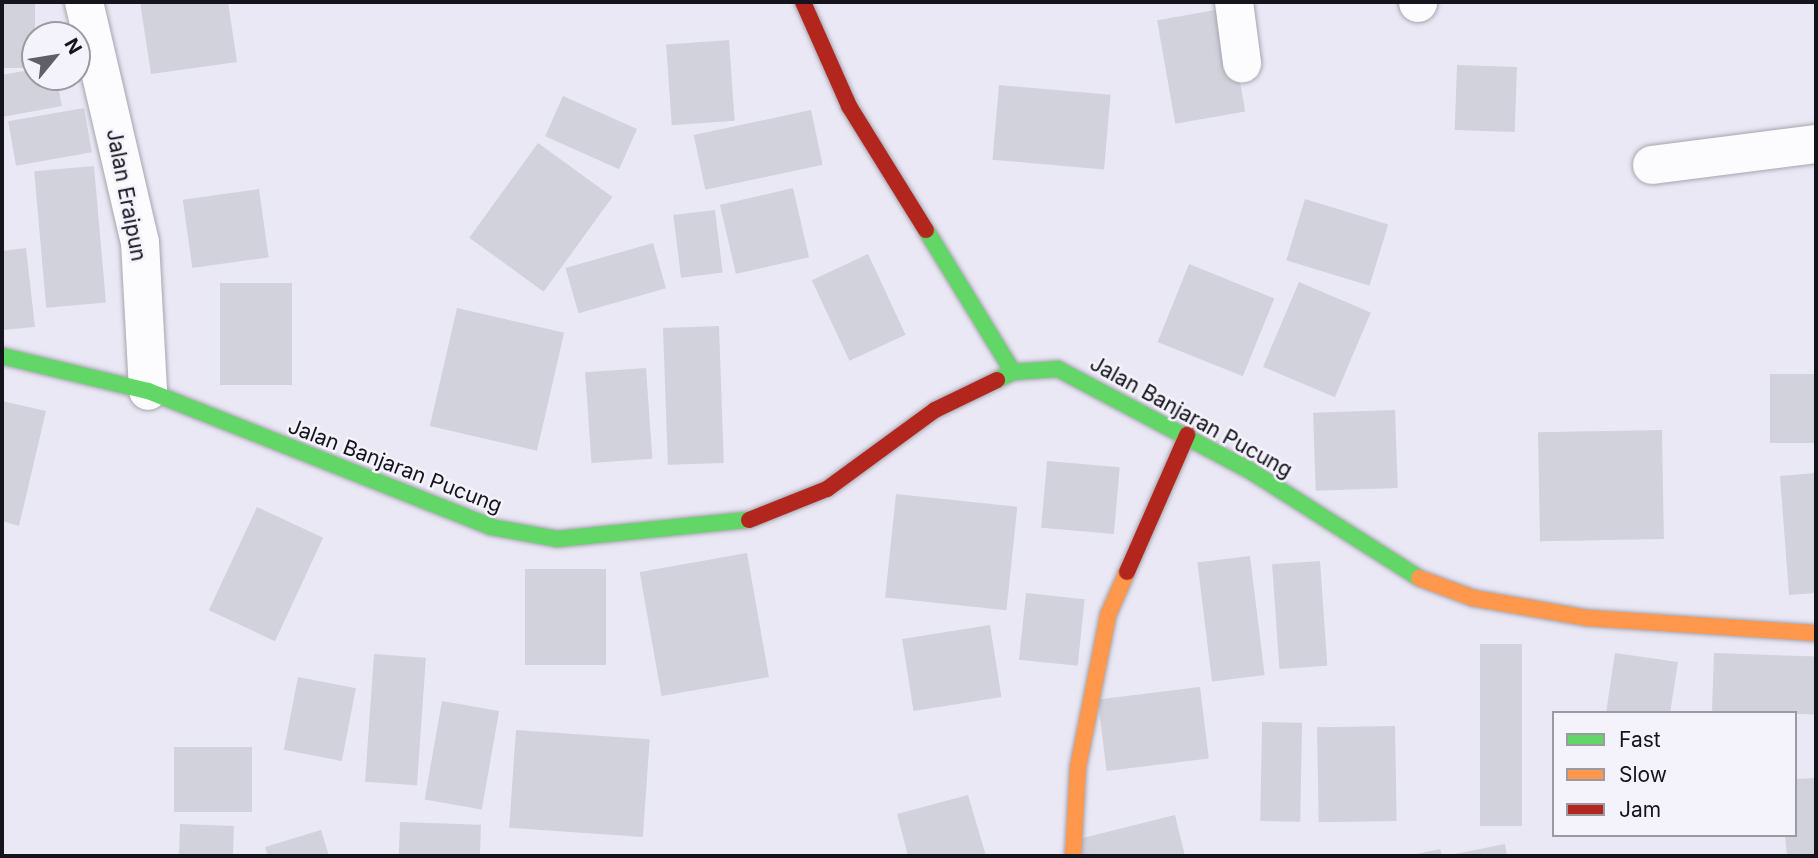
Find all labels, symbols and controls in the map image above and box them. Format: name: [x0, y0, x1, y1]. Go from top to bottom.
north arrow: [21, 21, 91, 91]
text: N: [59, 34, 86, 58]
street label: Jalan Eraipun: [101, 127, 151, 263]
street label: Jalan Banjaran Pucung: [1085, 351, 1297, 483]
street label: Jalan Banjaran Pucung: [284, 414, 506, 518]
legend: [1552, 711, 1797, 837]
text: Fast: [1619, 727, 1661, 752]
text: Slow: [1619, 762, 1667, 787]
text: Jam: [1619, 797, 1661, 822]

